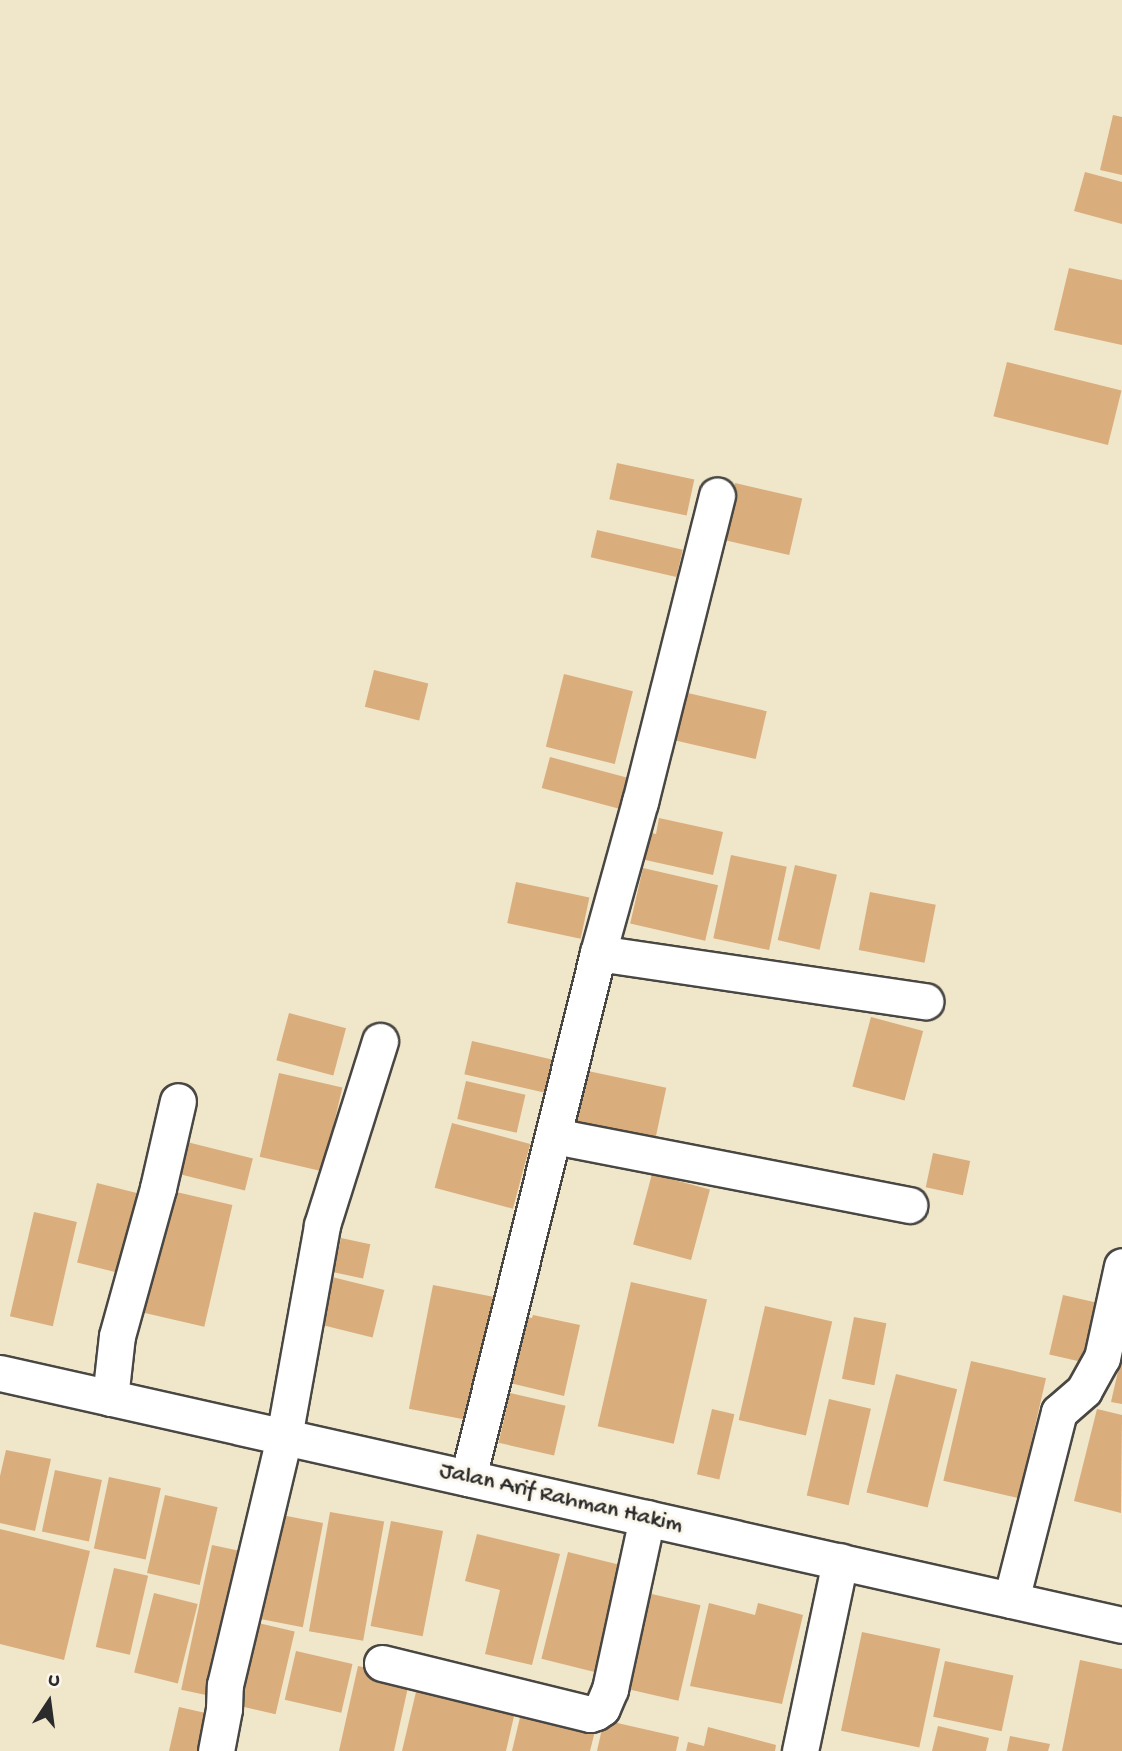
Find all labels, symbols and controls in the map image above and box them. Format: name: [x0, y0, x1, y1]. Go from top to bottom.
street label: Jalan Arif Rahman Hakim: [437, 1457, 685, 1541]
north arrow: [14, 1667, 84, 1737]
text: U: [46, 1669, 62, 1693]

